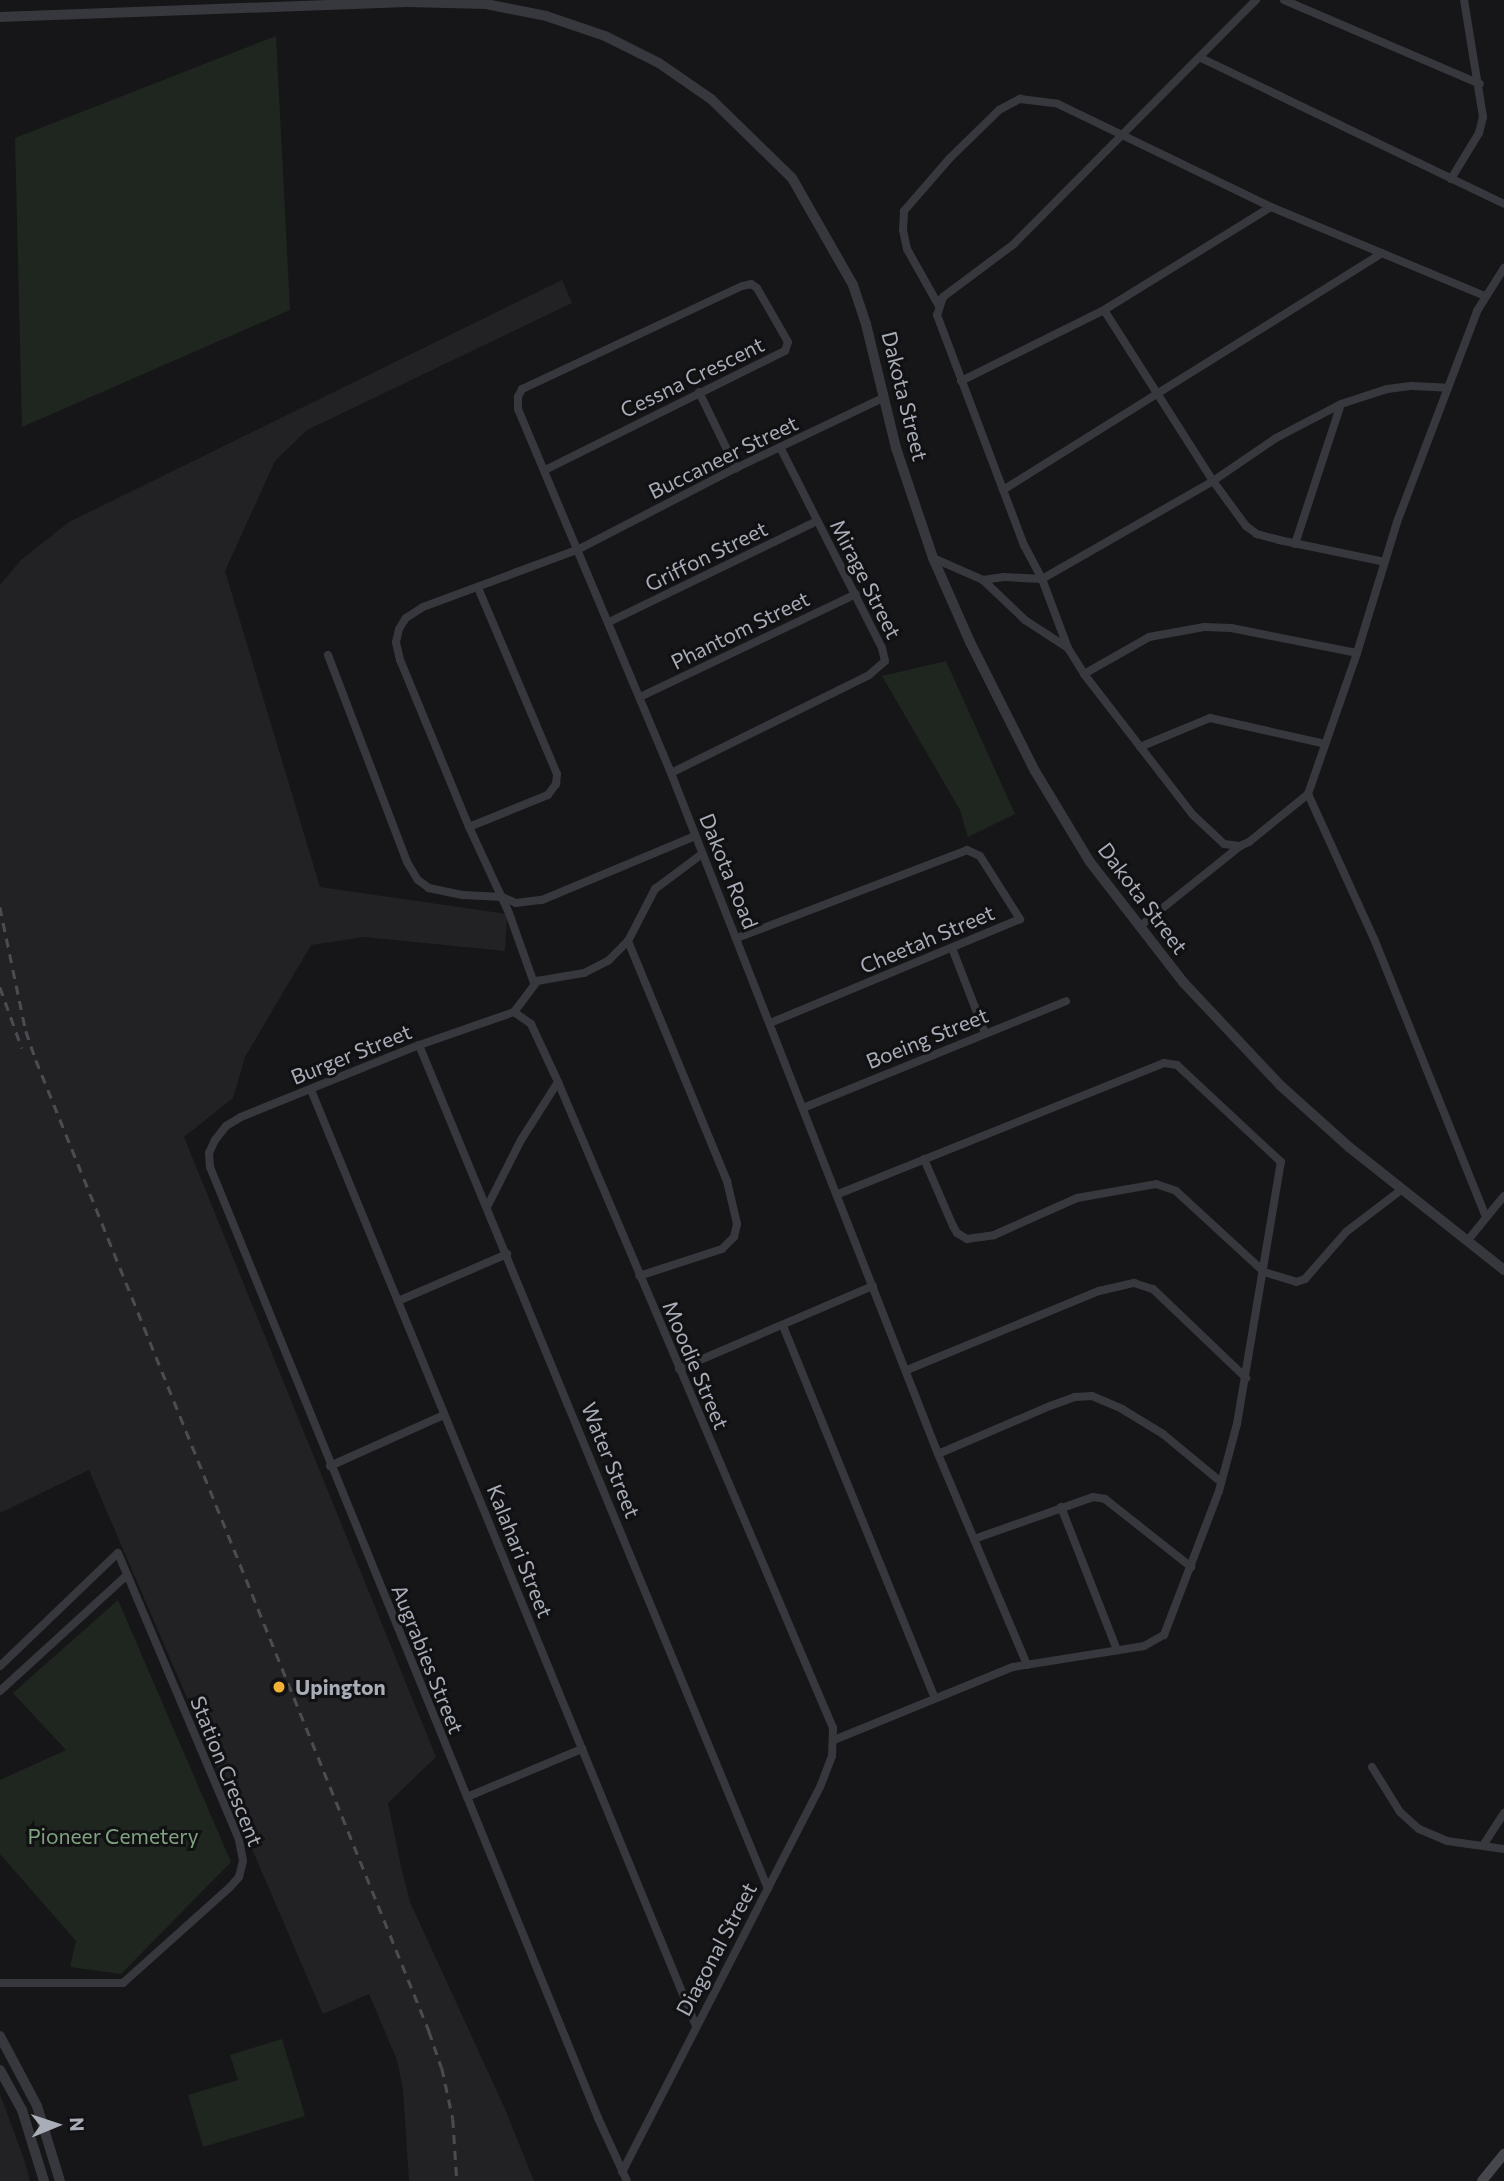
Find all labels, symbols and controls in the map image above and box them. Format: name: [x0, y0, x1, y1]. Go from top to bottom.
street label: Dakota Street: [877, 329, 933, 463]
street label: Cessna Crescent: [616, 331, 768, 423]
street label: Buccaneer Street: [644, 410, 802, 504]
street label: Mirage Street: [825, 515, 907, 643]
street label: Griffon Street: [641, 516, 771, 596]
street label: Phantom Street: [667, 586, 813, 674]
street label: Dakota Road: [694, 810, 764, 932]
street label: Dakota Street: [1093, 837, 1193, 959]
street label: Cheetah Street: [856, 899, 998, 979]
street label: Boeing Street: [862, 1002, 992, 1074]
street label: Burger Street: [287, 1018, 415, 1090]
street label: Moodie Street: [658, 1297, 734, 1433]
street label: Water Street: [576, 1398, 646, 1522]
street label: Kalahari Street: [482, 1481, 558, 1621]
street label: Augrabies Street: [387, 1581, 469, 1737]
place label: Upington: [295, 1674, 386, 1700]
marker: Upington: [269, 1677, 289, 1697]
street label: Station Crescent: [185, 1692, 269, 1850]
park label: Pioneer Cemetery: [27, 1823, 199, 1849]
street label: Diagonal Street: [670, 1878, 762, 2020]
north arrow: [21, 2090, 91, 2160]
text: N: [66, 2117, 89, 2132]

